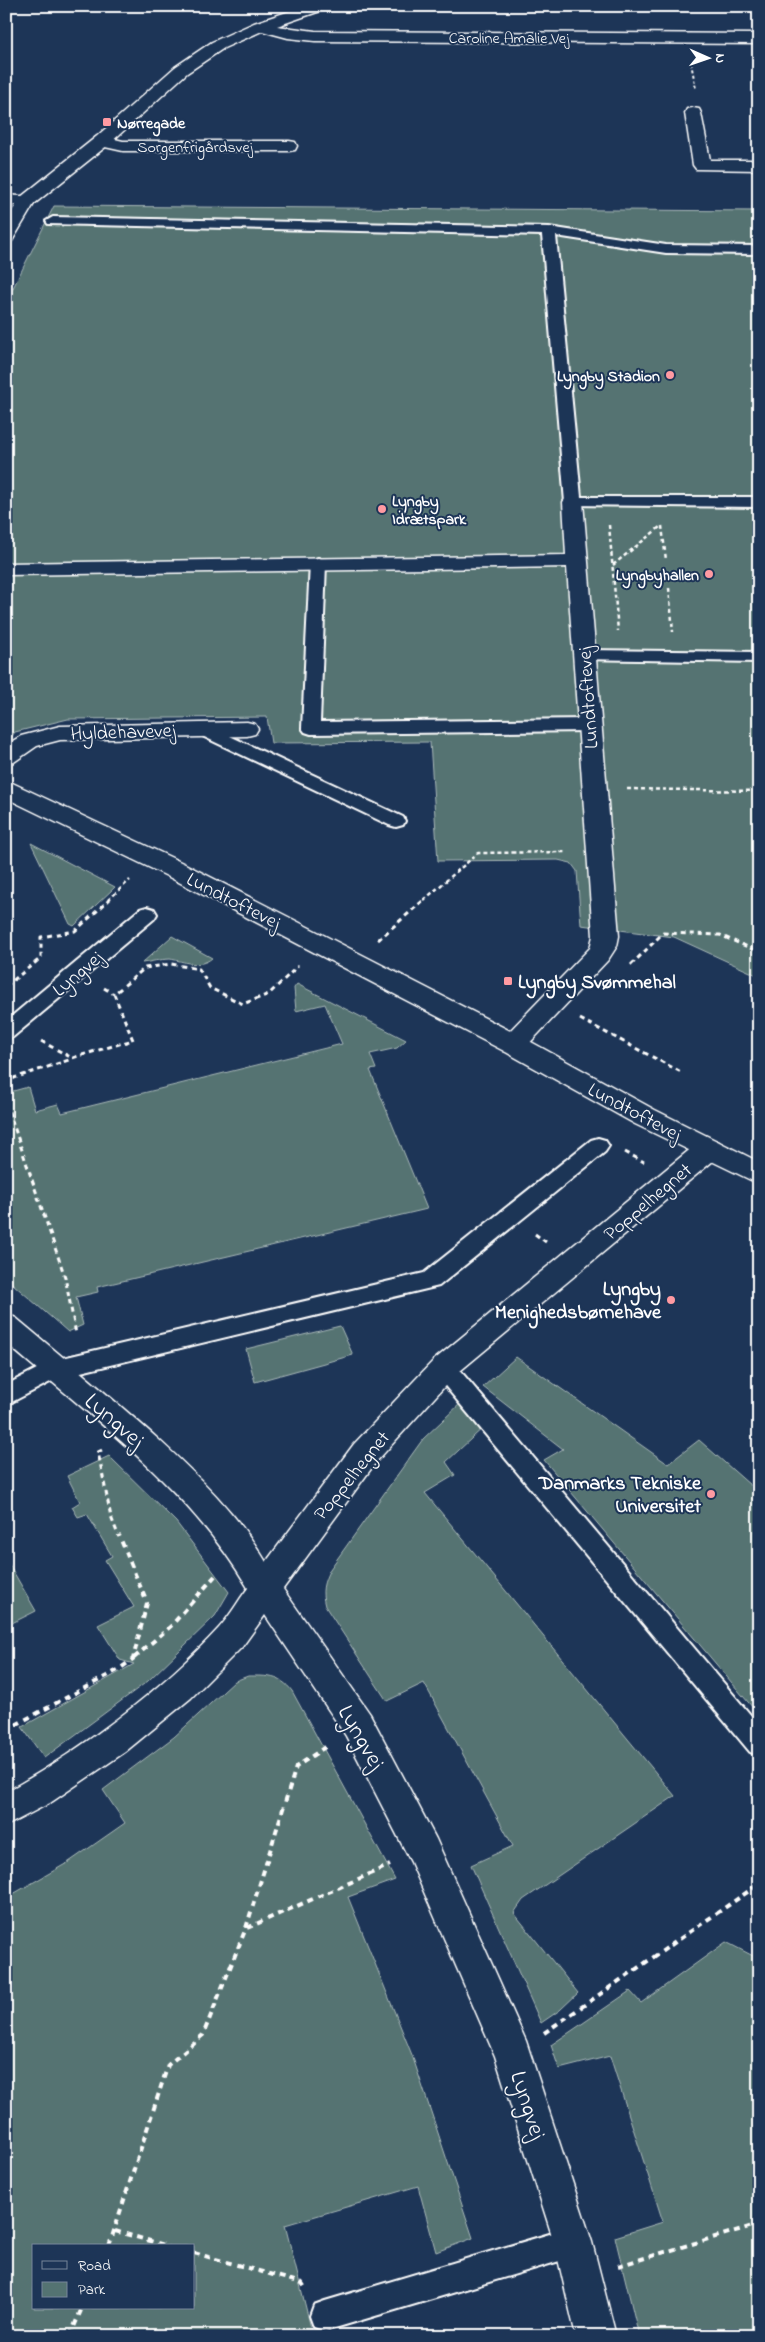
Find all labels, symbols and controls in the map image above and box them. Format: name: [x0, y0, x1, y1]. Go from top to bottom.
street label: Caroline Amalie Vej: [449, 27, 570, 51]
north arrow: [682, 32, 732, 82]
text: N: [709, 53, 730, 63]
place label: Nørregade: [117, 112, 186, 137]
marker: Nørregade: [101, 116, 113, 128]
street label: Sorgenfrigårdsvej: [137, 136, 254, 160]
place label: Lyngby Stadion: [557, 365, 660, 390]
marker: Lyngby Stadion: [664, 369, 676, 381]
place label: Lyngby Idrætspark: [392, 490, 467, 532]
marker: Lyngby Idrætspark: [376, 503, 388, 515]
place label: Lyngbyhallen: [616, 564, 699, 589]
marker: Lyngbyhallen: [703, 568, 715, 580]
street label: Lundtoftevej: [571, 645, 608, 750]
street label: Hyldehavevej: [70, 717, 177, 750]
street label: Lundtoftevej: [181, 866, 286, 939]
street label: Lyngvej: [47, 944, 112, 1006]
place label: Lyngby Svømmehal: [518, 969, 676, 999]
marker: Lyngby Svømmehal: [502, 975, 514, 987]
street label: Lundtoftevej: [582, 1076, 687, 1151]
street label: Poppelhegnet: [598, 1157, 700, 1249]
place label: Lyngby Menighedsbørnehave: [495, 1276, 662, 1329]
marker: Lyngby Menighedsbørnehave: [665, 1294, 677, 1306]
street label: Lyngvej: [75, 1386, 152, 1460]
street label: Poppelhegnet: [308, 1425, 399, 1528]
place label: Danmarks Tekniske Universitet: [538, 1470, 702, 1522]
marker: Danmarks Tekniske Universitet: [705, 1488, 717, 1500]
street label: Lyngvej: [326, 1699, 393, 1779]
street label: Lyngvej: [498, 2067, 555, 2146]
legend: [32, 2244, 195, 2310]
text: Road: [78, 2255, 111, 2277]
text: Park: [78, 2279, 106, 2301]

